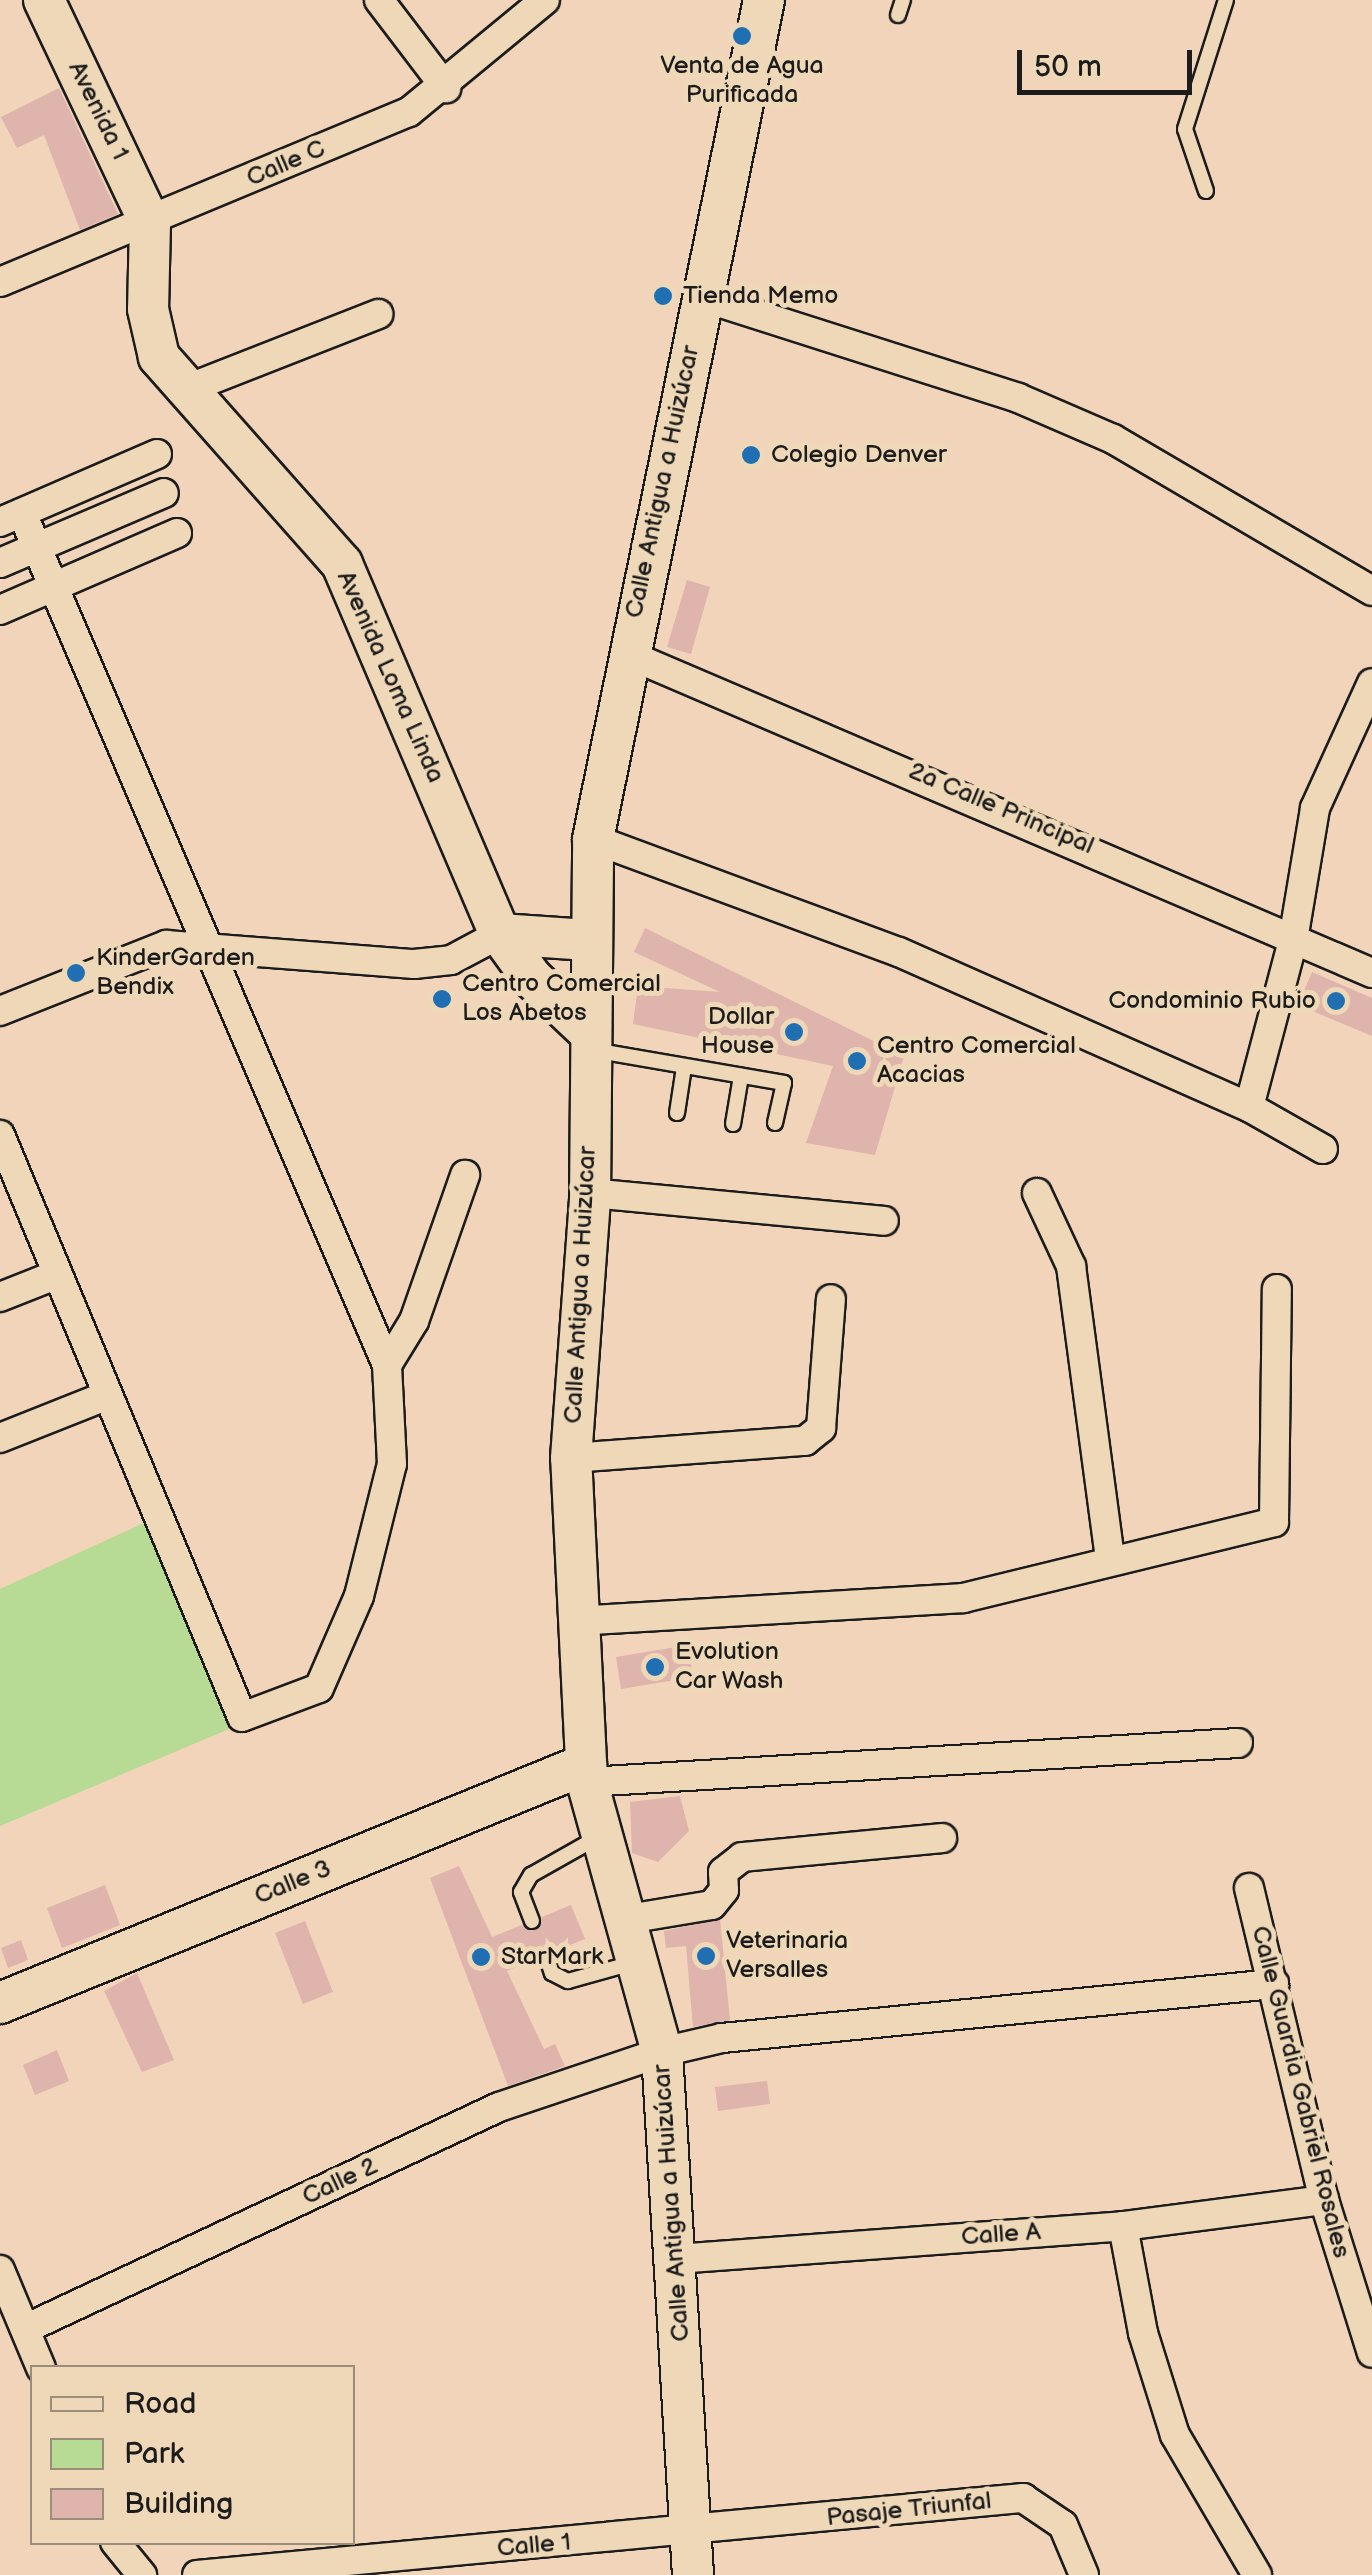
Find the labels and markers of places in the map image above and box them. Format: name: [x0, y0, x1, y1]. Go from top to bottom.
marker: Venta de Agua Purificada: [731, 25, 753, 47]
place label: Venta de Agua Purificada: [660, 52, 824, 111]
place label: Tienda Memo: [683, 281, 838, 311]
marker: Tienda Memo: [652, 285, 674, 307]
place label: Colegio Denver: [771, 440, 947, 470]
marker: Colegio Denver: [740, 444, 762, 466]
place label: KinderGarden Bendix: [96, 944, 255, 1003]
marker: KinderGarden Bendix: [65, 962, 87, 984]
place label: Centro Comercial Los Abetos: [462, 970, 661, 1029]
place label: Condominio Rubio: [1108, 986, 1316, 1016]
marker: Centro Comercial Los Abetos: [431, 988, 453, 1010]
marker: Condominio Rubio: [1325, 990, 1347, 1012]
place label: Dollar House: [701, 1003, 774, 1062]
marker: Dollar House: [783, 1021, 805, 1043]
place label: Centro Comercial Acacias: [877, 1032, 1076, 1091]
marker: Centro Comercial Acacias: [846, 1050, 868, 1072]
place label: Evolution Car Wash: [675, 1638, 784, 1697]
marker: Evolution Car Wash: [644, 1656, 666, 1678]
place label: Veterinaria Versalles: [726, 1927, 848, 1986]
place label: StarMark: [501, 1942, 603, 1972]
marker: Veterinaria Versalles: [695, 1945, 717, 1967]
marker: StarMark: [470, 1946, 492, 1968]

